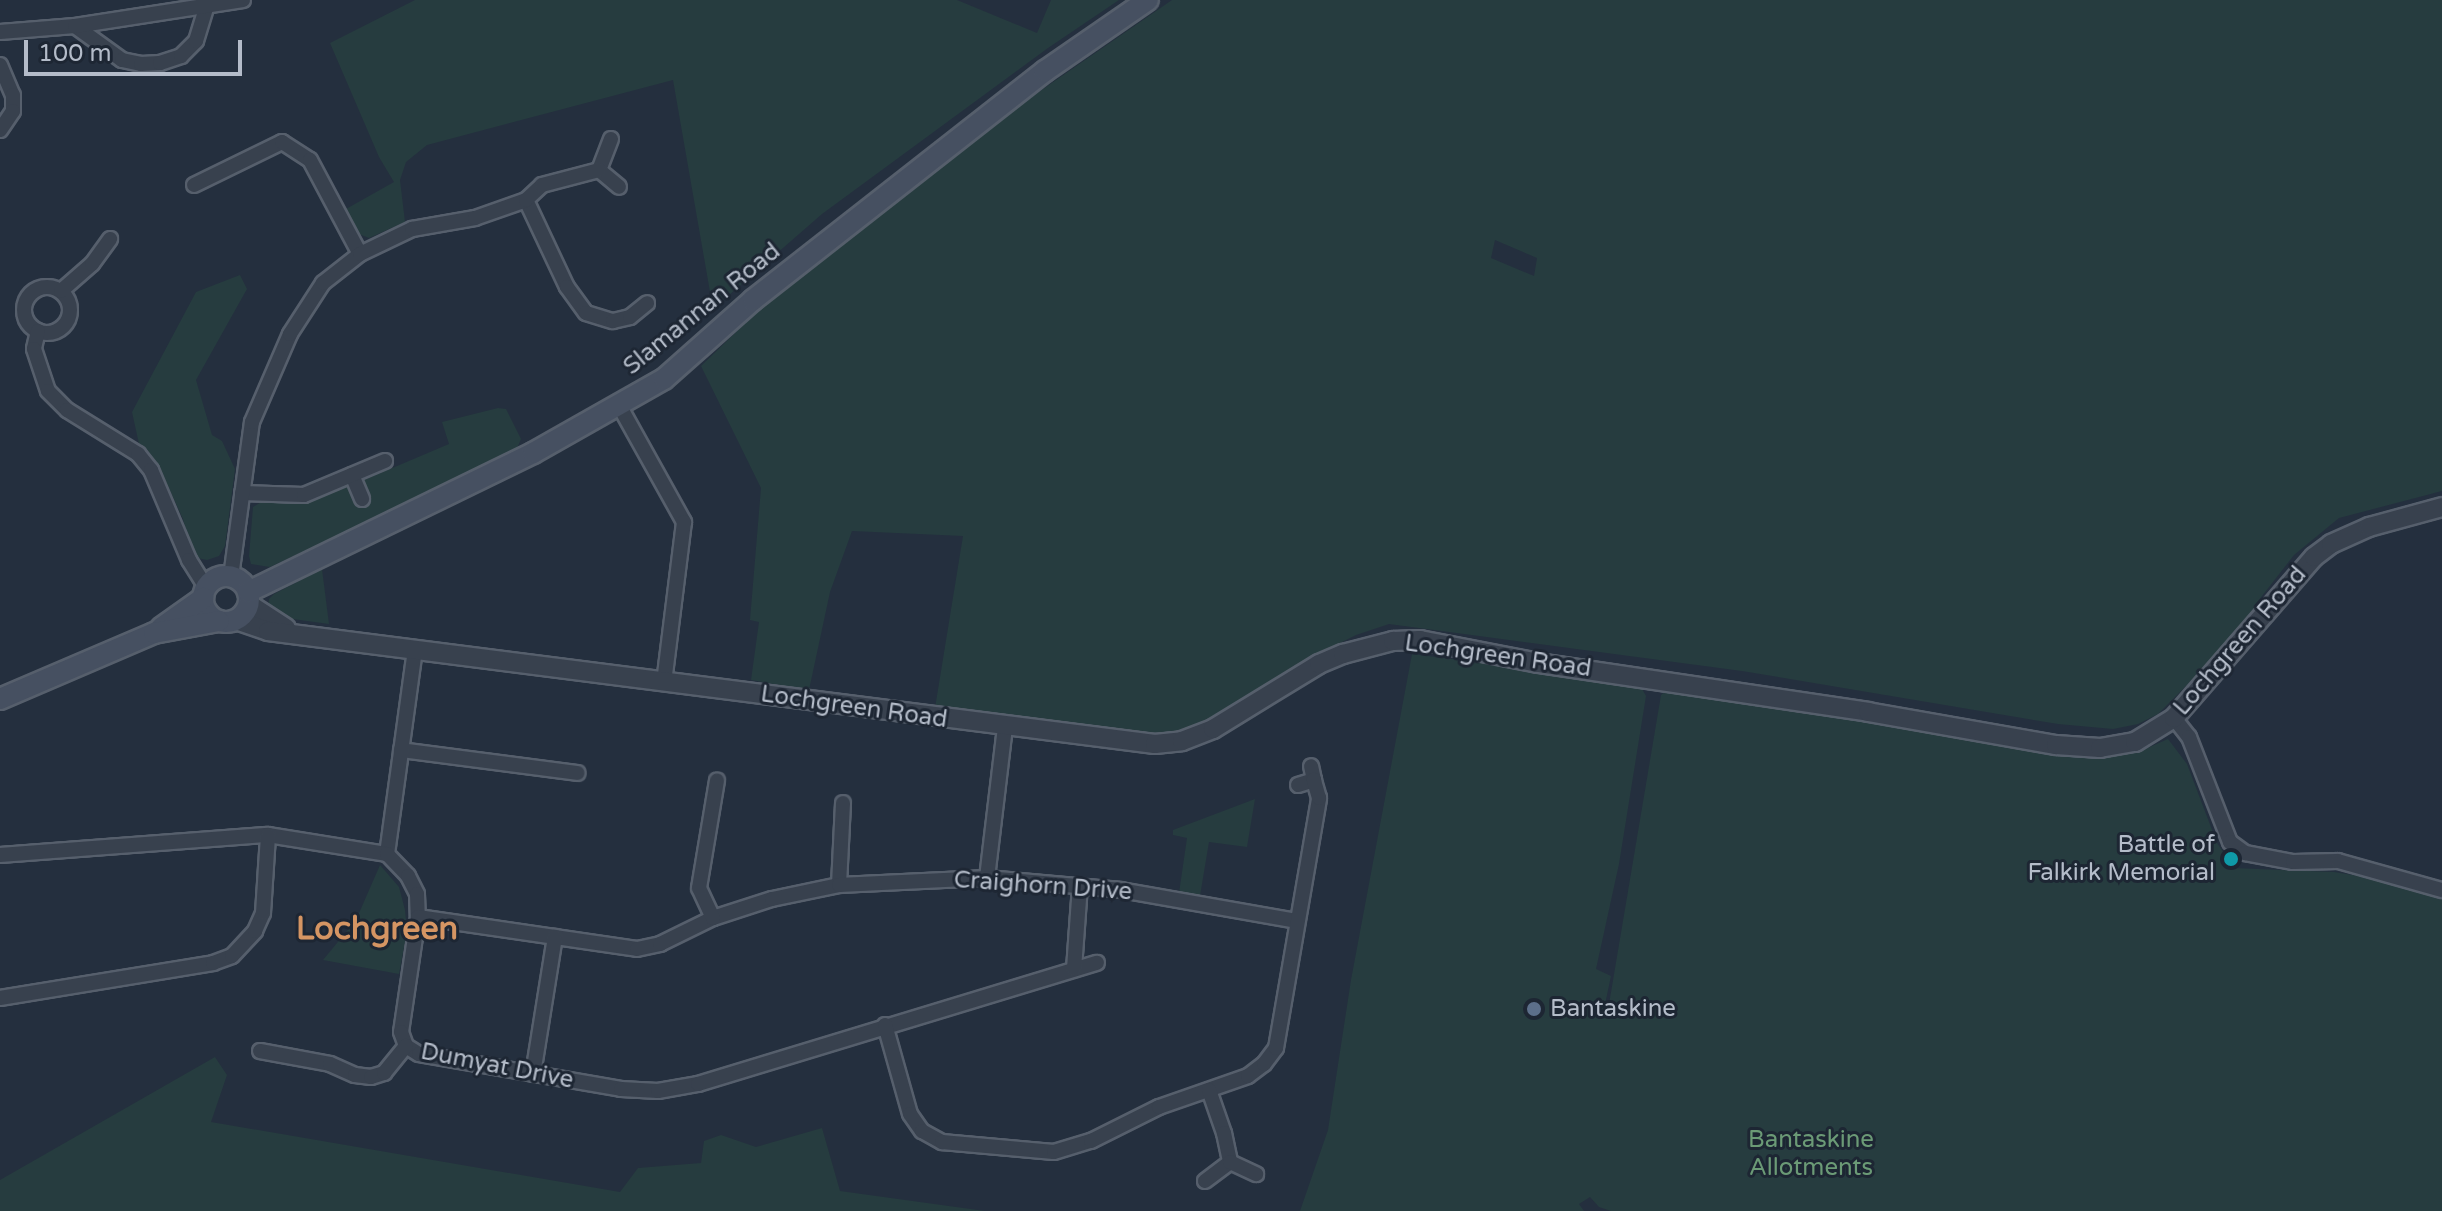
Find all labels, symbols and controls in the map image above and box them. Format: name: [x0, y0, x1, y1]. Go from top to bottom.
scale bar: [28, 24, 246, 74]
text: 100 m: [38, 39, 112, 68]
street label: Slamannan Road: [618, 237, 786, 381]
street label: Lochgreen Road: [2167, 561, 2313, 721]
street label: Lochgreen Road: [1403, 629, 1593, 683]
street label: Lochgreen Road: [759, 680, 949, 734]
place label: Battle of Falkirk Memorial: [2028, 831, 2215, 887]
marker: Battle of Falkirk Memorial: [2222, 850, 2240, 868]
street label: Craighorn Drive: [953, 865, 1133, 907]
district label: Lochgreen: [296, 910, 458, 948]
place label: Bantaskine: [1550, 995, 1676, 1023]
marker: Bantaskine: [1525, 1000, 1543, 1018]
street label: Dumyat Drive: [418, 1037, 576, 1095]
park label: Bantaskine Allotments: [1748, 1126, 1874, 1182]

